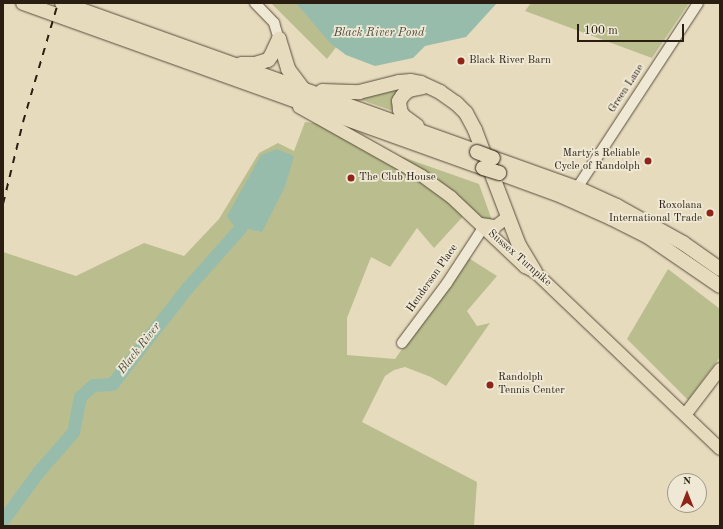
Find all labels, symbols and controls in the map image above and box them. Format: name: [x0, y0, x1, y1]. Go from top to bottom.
scale bar: [579, 16, 686, 42]
text: 100 m: [584, 25, 618, 37]
water label: Black River Pond: [334, 27, 424, 41]
place label: Black River Barn: [469, 54, 551, 68]
marker: Black River Barn: [456, 56, 466, 66]
street label: Green Lane: [606, 62, 648, 116]
place label: Marty's Reliable Cycle of Randolph: [554, 148, 640, 174]
marker: Marty's Reliable Cycle of Randolph: [643, 156, 653, 166]
place label: The Club House: [359, 171, 436, 185]
marker: The Club House: [346, 173, 356, 183]
place label: Roxolana International Trade: [609, 200, 702, 226]
marker: Roxolana International Trade: [705, 208, 715, 218]
street label: Sussex Turnpike: [485, 228, 553, 290]
street label: Henderson Place: [405, 242, 461, 316]
water label: Black River: [116, 321, 164, 377]
place label: Randolph Tennis Center: [498, 372, 565, 398]
marker: Randolph Tennis Center: [485, 380, 495, 390]
north arrow: [667, 473, 707, 513]
text: N: [683, 476, 691, 487]

